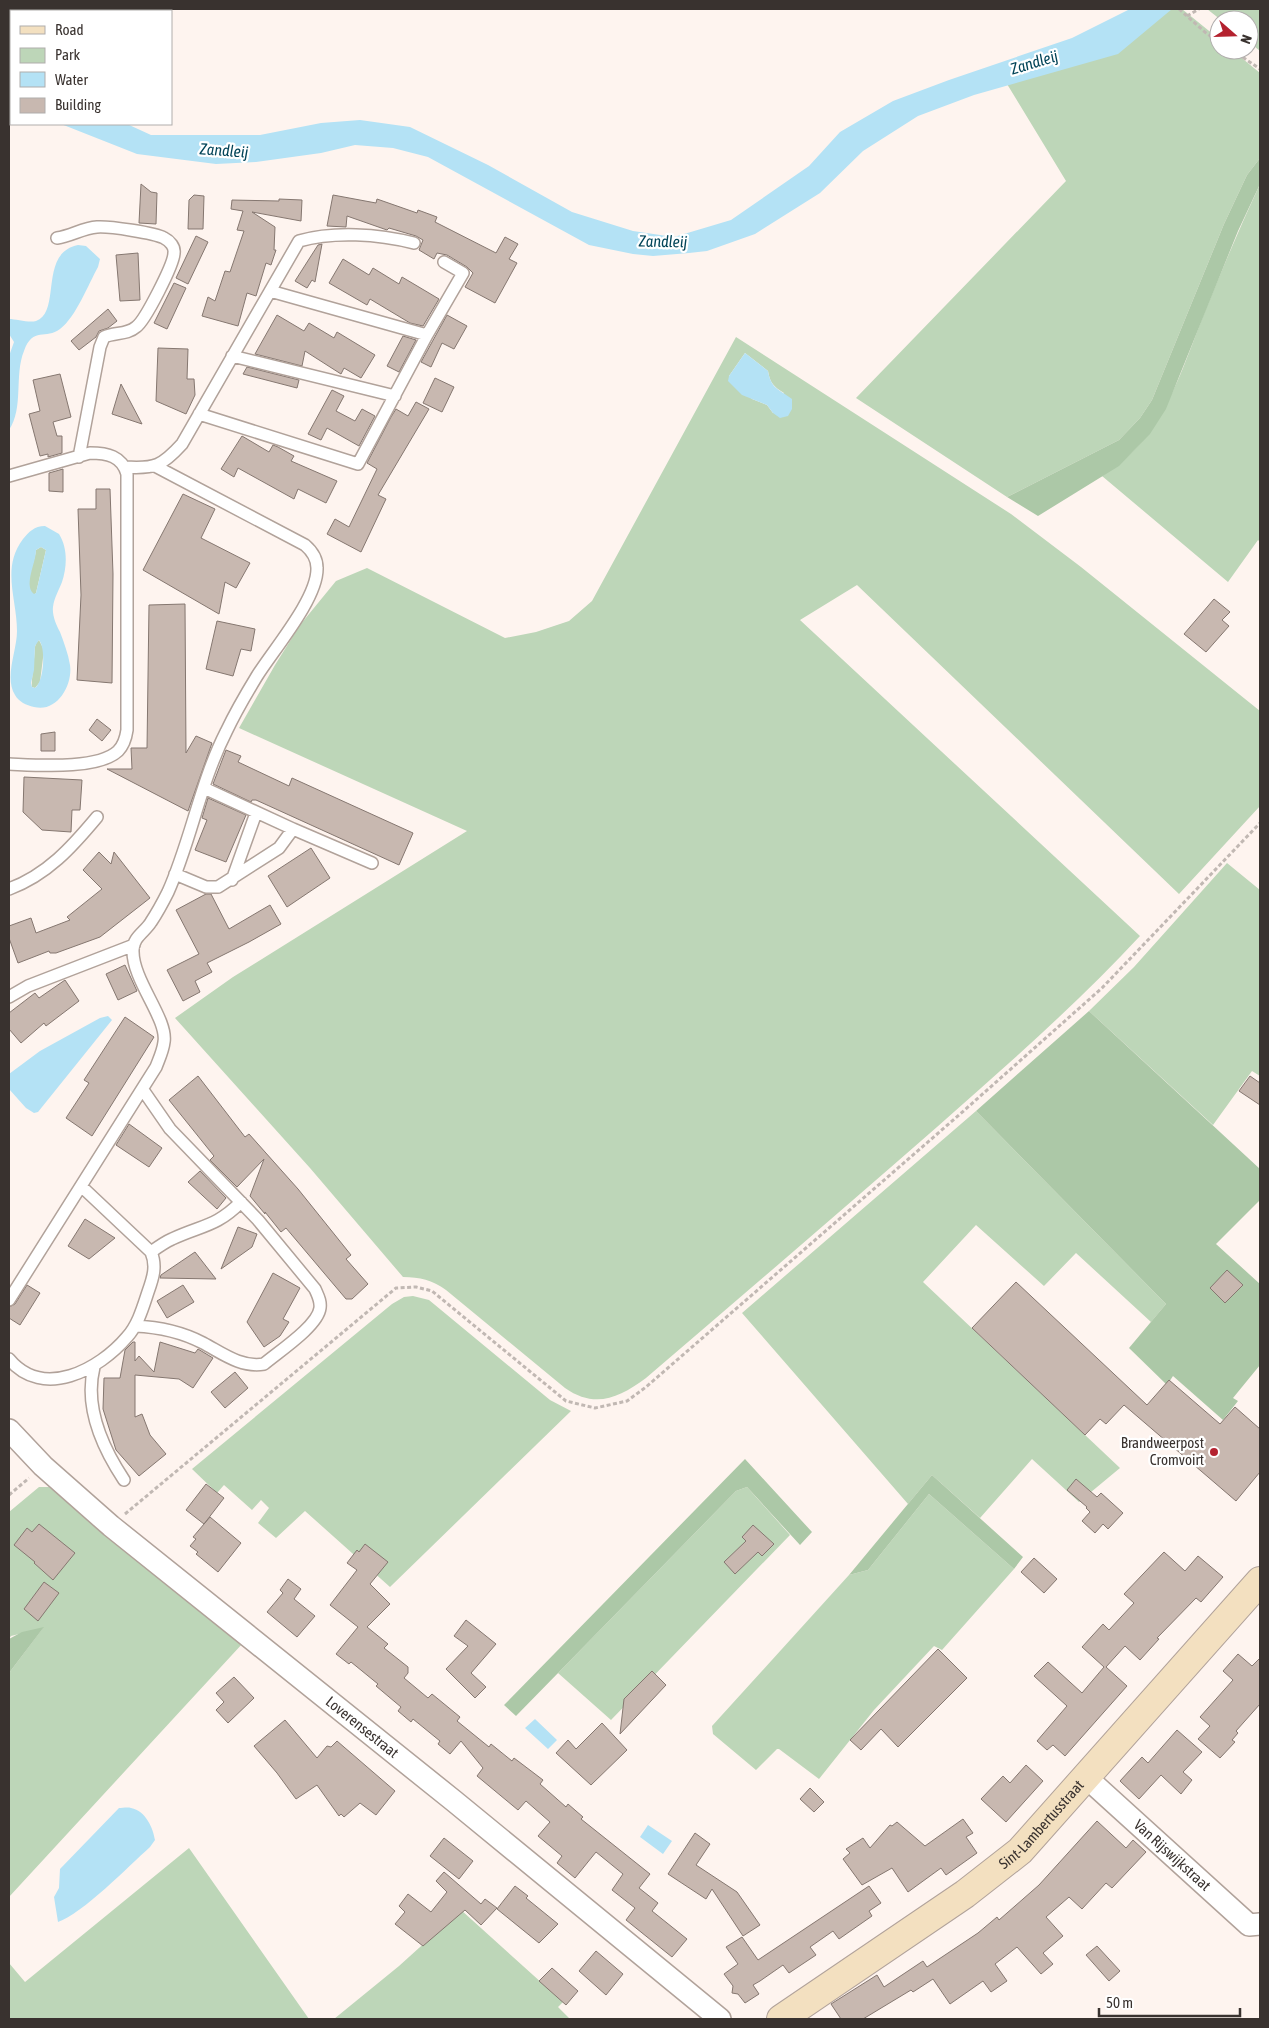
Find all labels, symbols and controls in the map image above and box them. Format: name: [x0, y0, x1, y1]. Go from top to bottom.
legend: [10, 10, 172, 125]
north arrow: [1209, 10, 1259, 60]
text: Road: [55, 21, 84, 38]
text: N: [1237, 33, 1255, 46]
text: Park: [55, 46, 80, 63]
water label: Zandleij: [1008, 46, 1060, 79]
text: Water: [55, 71, 88, 88]
text: Building: [55, 96, 101, 113]
water label: Zandleij: [199, 139, 249, 162]
water label: Zandleij: [639, 232, 688, 251]
place label: Brandweerpost Cromvoirt: [1121, 1434, 1204, 1468]
marker: Brandweerpost Cromvoirt: [1208, 1446, 1220, 1458]
street label: Loverensestraat: [323, 1693, 402, 1761]
street label: Sint-Lambertusstraat: [995, 1776, 1087, 1872]
street label: Van Rijswijkstraat: [1131, 1816, 1214, 1894]
scale bar: [1099, 1986, 1240, 2018]
text: 50 m: [1106, 1994, 1133, 2011]

